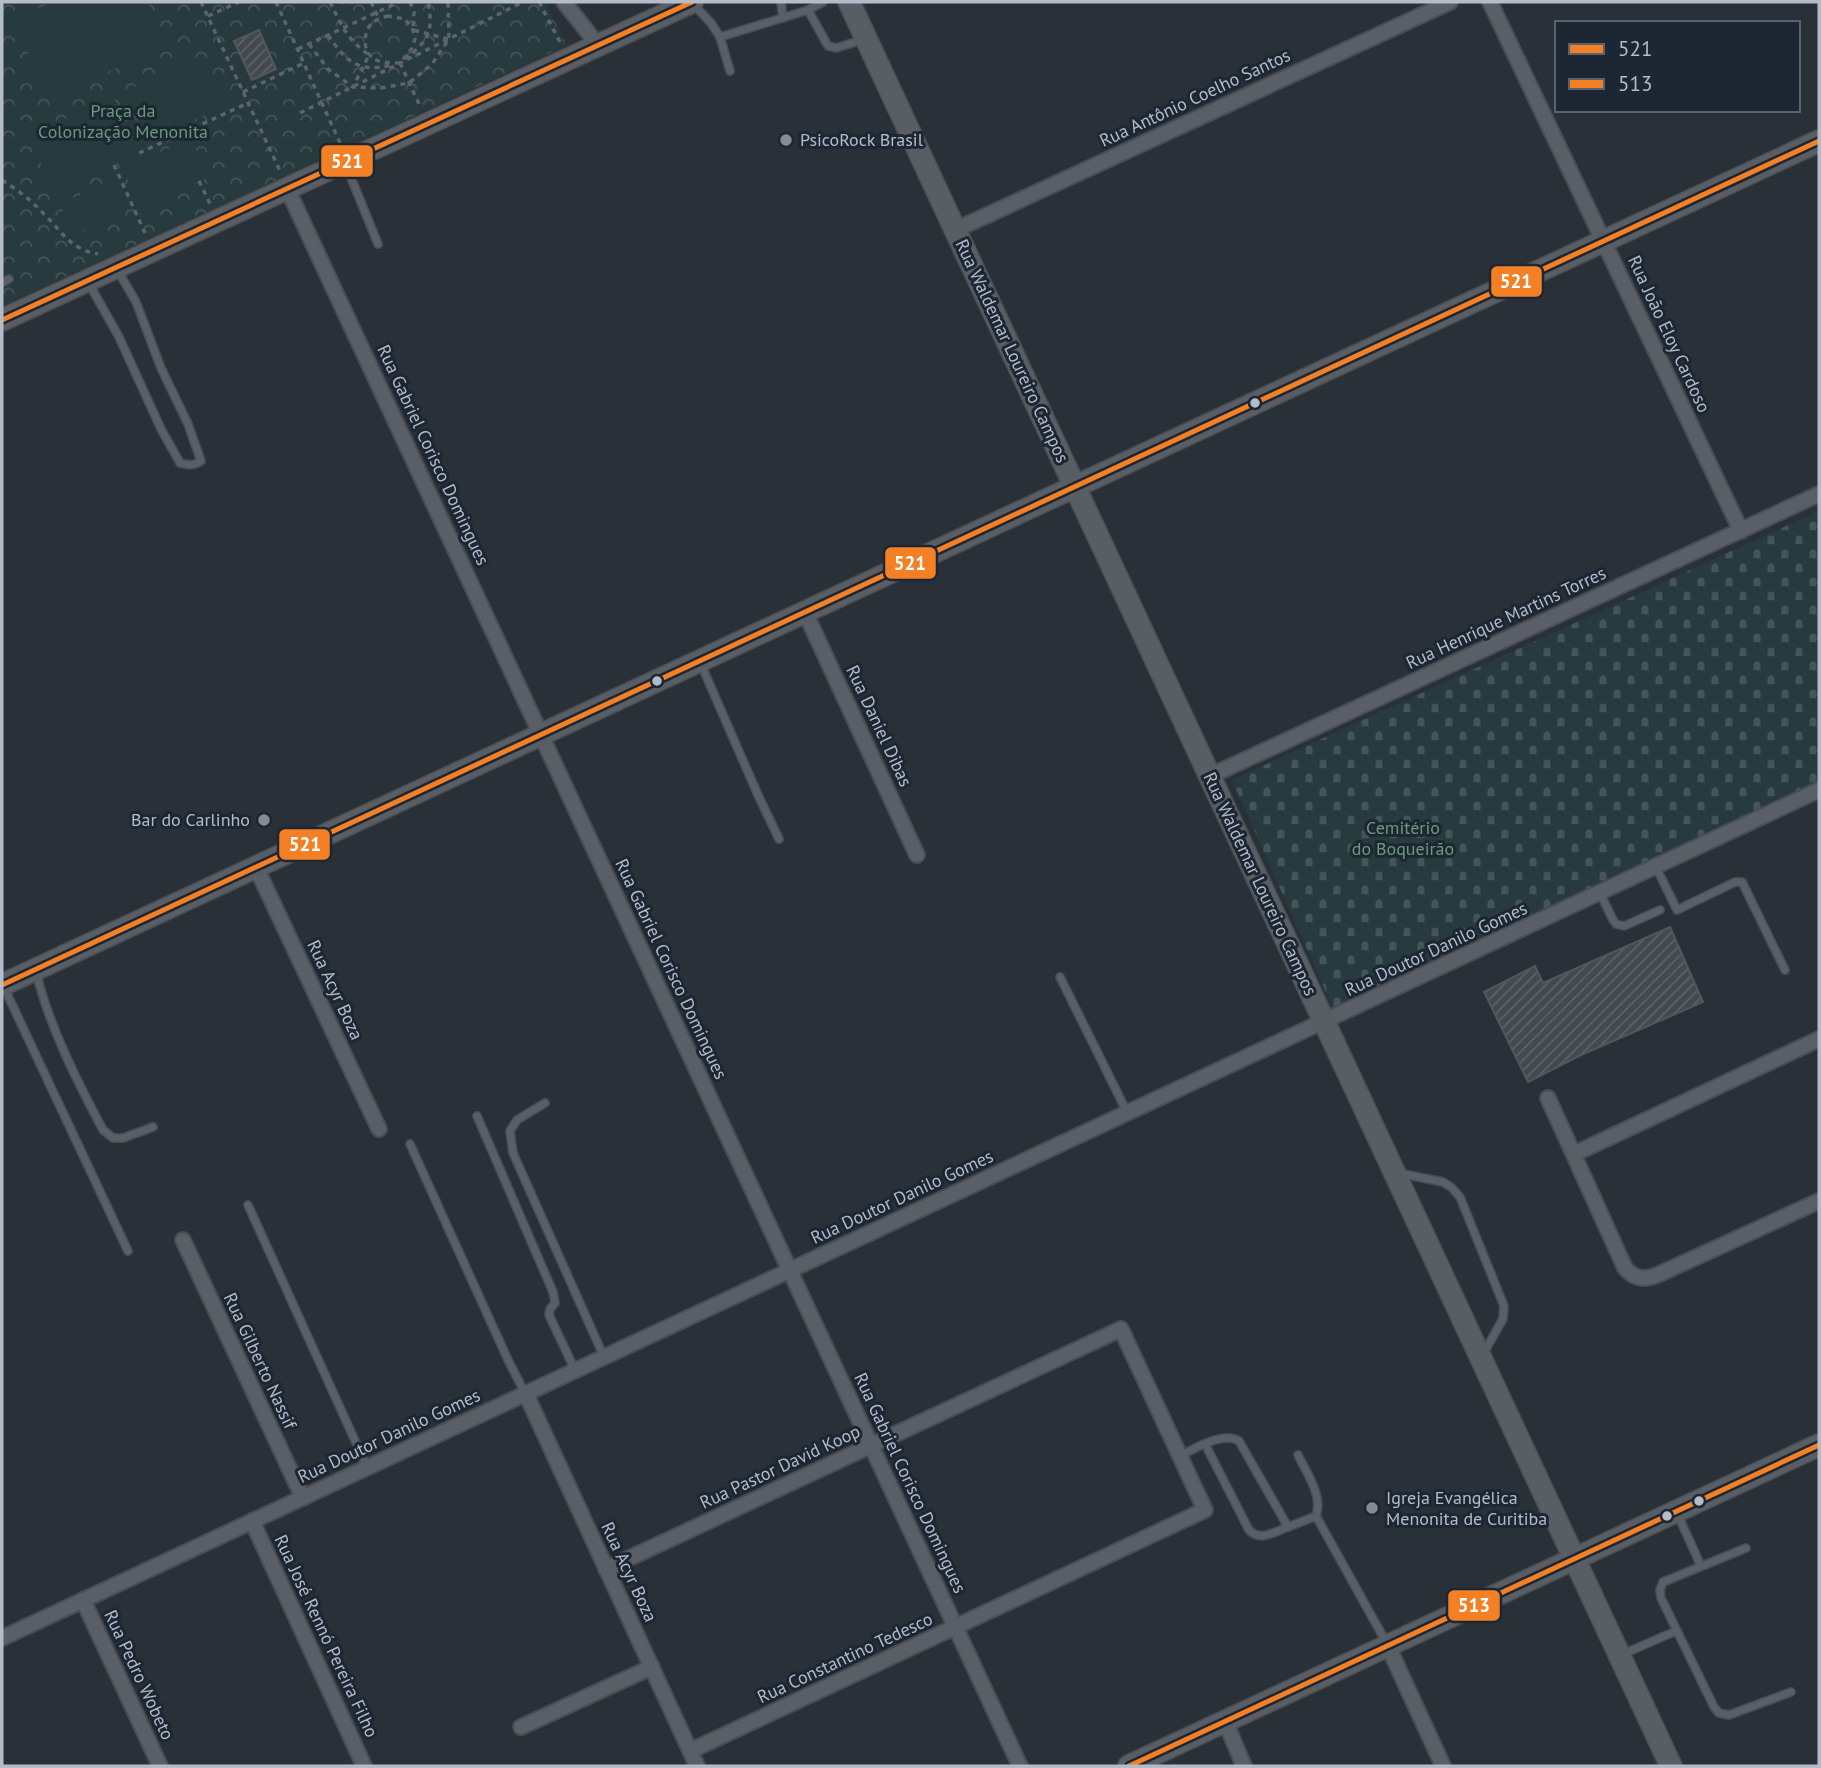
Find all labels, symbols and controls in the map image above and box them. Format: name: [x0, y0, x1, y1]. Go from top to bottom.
legend: [1555, 21, 1800, 112]
text: 521: [1618, 35, 1652, 62]
street label: Rua Antônio Coelho Santos: [1096, 43, 1294, 152]
text: 513: [1618, 70, 1652, 97]
park label: Praça da Colonização Menonita: [38, 99, 208, 143]
place label: PsicoRock Brasil: [800, 128, 924, 151]
marker: PsicoRock Brasil: [778, 132, 794, 148]
line badge: 521: [320, 144, 374, 178]
text: 521: [331, 149, 363, 173]
street label: Rua Waldemar Loureiro Campos: [950, 235, 1074, 466]
street label: Rua João Eloy Cardoso: [1623, 252, 1716, 416]
line badge: 521: [1490, 265, 1543, 298]
text: 521: [1500, 269, 1532, 293]
street label: Rua Gabriel Corisco Domingues: [372, 341, 495, 569]
unlabelled marker: [1248, 396, 1262, 410]
line badge: 521: [884, 546, 937, 580]
text: 521: [894, 551, 926, 575]
street label: Rua Henrique Martins Torres: [1402, 561, 1609, 674]
street label: Rua Daniel Dibas: [841, 661, 918, 790]
unlabelled marker: [650, 674, 664, 688]
street label: Rua Waldemar Loureiro Campos: [1198, 768, 1322, 999]
place label: Bar do Carlinho: [131, 808, 250, 831]
marker: Bar do Carlinho: [256, 812, 272, 828]
park label: Cemitério do Boqueirão: [1352, 816, 1454, 860]
line badge: 521: [278, 828, 331, 861]
text: 521: [289, 832, 321, 856]
street label: Rua Gabriel Corisco Domingues: [610, 855, 733, 1083]
street label: Rua Doutor Danilo Gomes: [1341, 896, 1531, 1001]
street label: Rua Acyr Boza: [302, 936, 369, 1043]
street label: Rua Doutor Danilo Gomes: [807, 1144, 997, 1249]
street label: Rua Gilberto Nassif: [219, 1289, 303, 1434]
street label: Rua Gabriel Corisco Domingues: [849, 1369, 972, 1597]
street label: Rua Doutor Danilo Gomes: [294, 1383, 484, 1488]
street label: Rua Pastor David Koop: [696, 1419, 864, 1514]
place label: Igreja Evangélica Menonita de Curitiba: [1386, 1486, 1547, 1530]
unlabelled marker: [1692, 1494, 1706, 1508]
marker: Igreja Evangélica Menonita de Curitiba: [1364, 1500, 1380, 1516]
unlabelled marker: [1660, 1509, 1674, 1523]
street label: Rua Acyr Boza: [596, 1518, 663, 1625]
street label: Rua José Rennó Pereira Filho: [269, 1531, 384, 1741]
line badge: 513: [1447, 1589, 1501, 1622]
text: 513: [1458, 1593, 1490, 1617]
street label: Rua Pedro Wobeto: [99, 1606, 180, 1743]
street label: Rua Constantino Tedesco: [753, 1607, 936, 1708]

